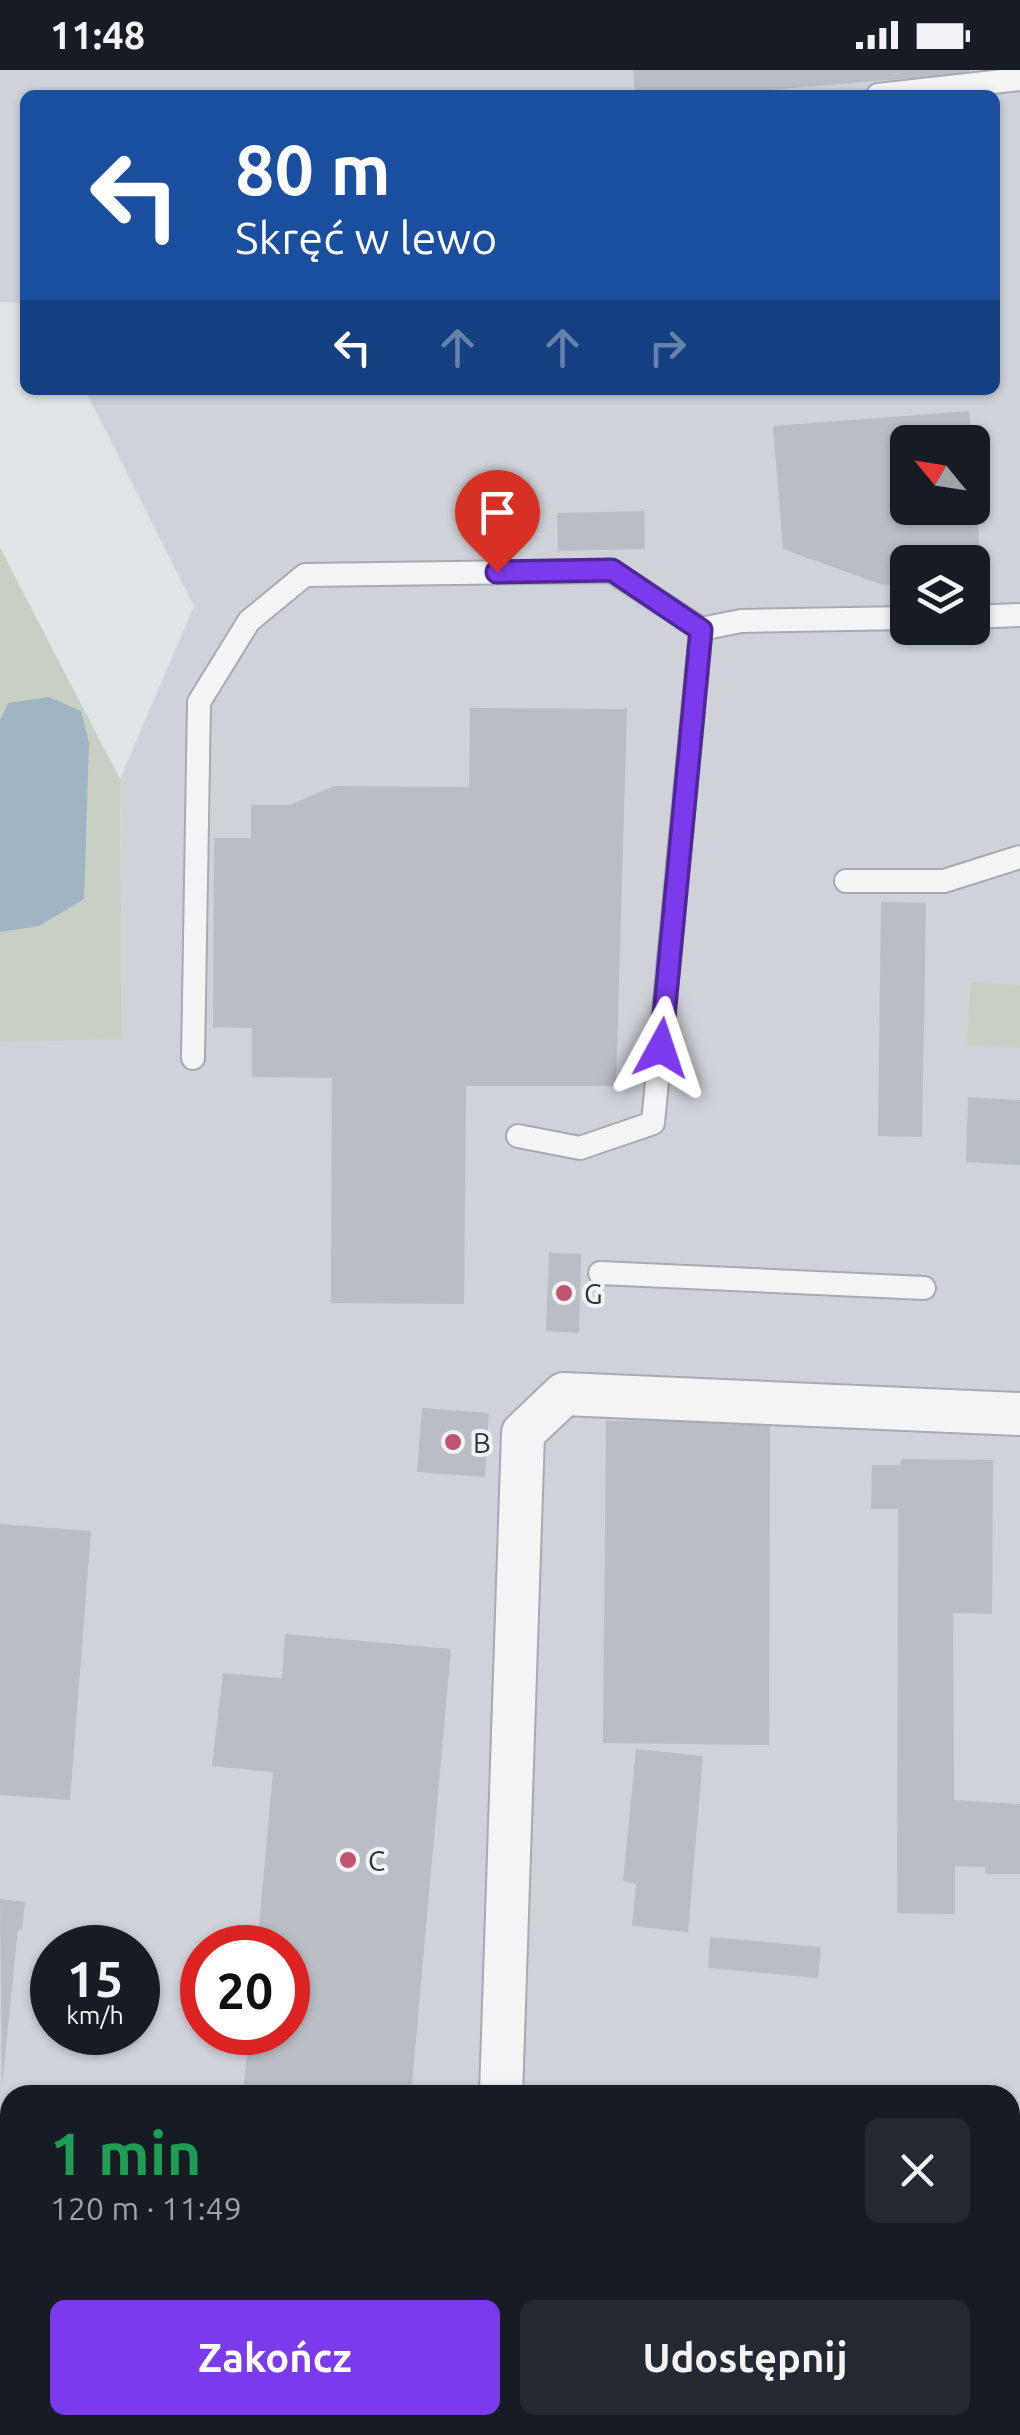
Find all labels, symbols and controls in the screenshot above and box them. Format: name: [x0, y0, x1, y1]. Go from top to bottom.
text: 11:48: [50, 14, 145, 56]
icon: left: [70, 130, 200, 260]
text: 80 m: [235, 130, 391, 208]
text: Skręć w lewo: [235, 212, 497, 263]
icon: left: [325, 320, 380, 375]
icon: ahead: [430, 320, 485, 375]
icon: ahead: [535, 320, 590, 375]
icon: right: [640, 320, 695, 375]
north arrow: [890, 425, 990, 525]
map controls: [890, 425, 990, 645]
pin: [455, 470, 540, 573]
icon: arrive: [470, 485, 525, 540]
button: layers: [890, 545, 990, 645]
position arrow: [609, 996, 713, 1100]
place label: G: [584, 1278, 603, 1309]
marker: G: [553, 1282, 575, 1304]
place label: B: [473, 1427, 491, 1458]
marker: B: [442, 1431, 464, 1453]
place label: C: [368, 1845, 385, 1876]
marker: C: [337, 1849, 359, 1871]
speed limit sign: 20: [180, 1925, 310, 2055]
text: 15: [67, 1950, 123, 2006]
text: km/h: [66, 2001, 124, 2029]
button: close: [865, 2118, 970, 2223]
text: 1 min: [50, 2119, 202, 2186]
text: 120 m · 11:49: [50, 2190, 242, 2226]
button: Zakończ: [50, 2300, 500, 2415]
button: Udostępnij: [520, 2300, 970, 2415]

